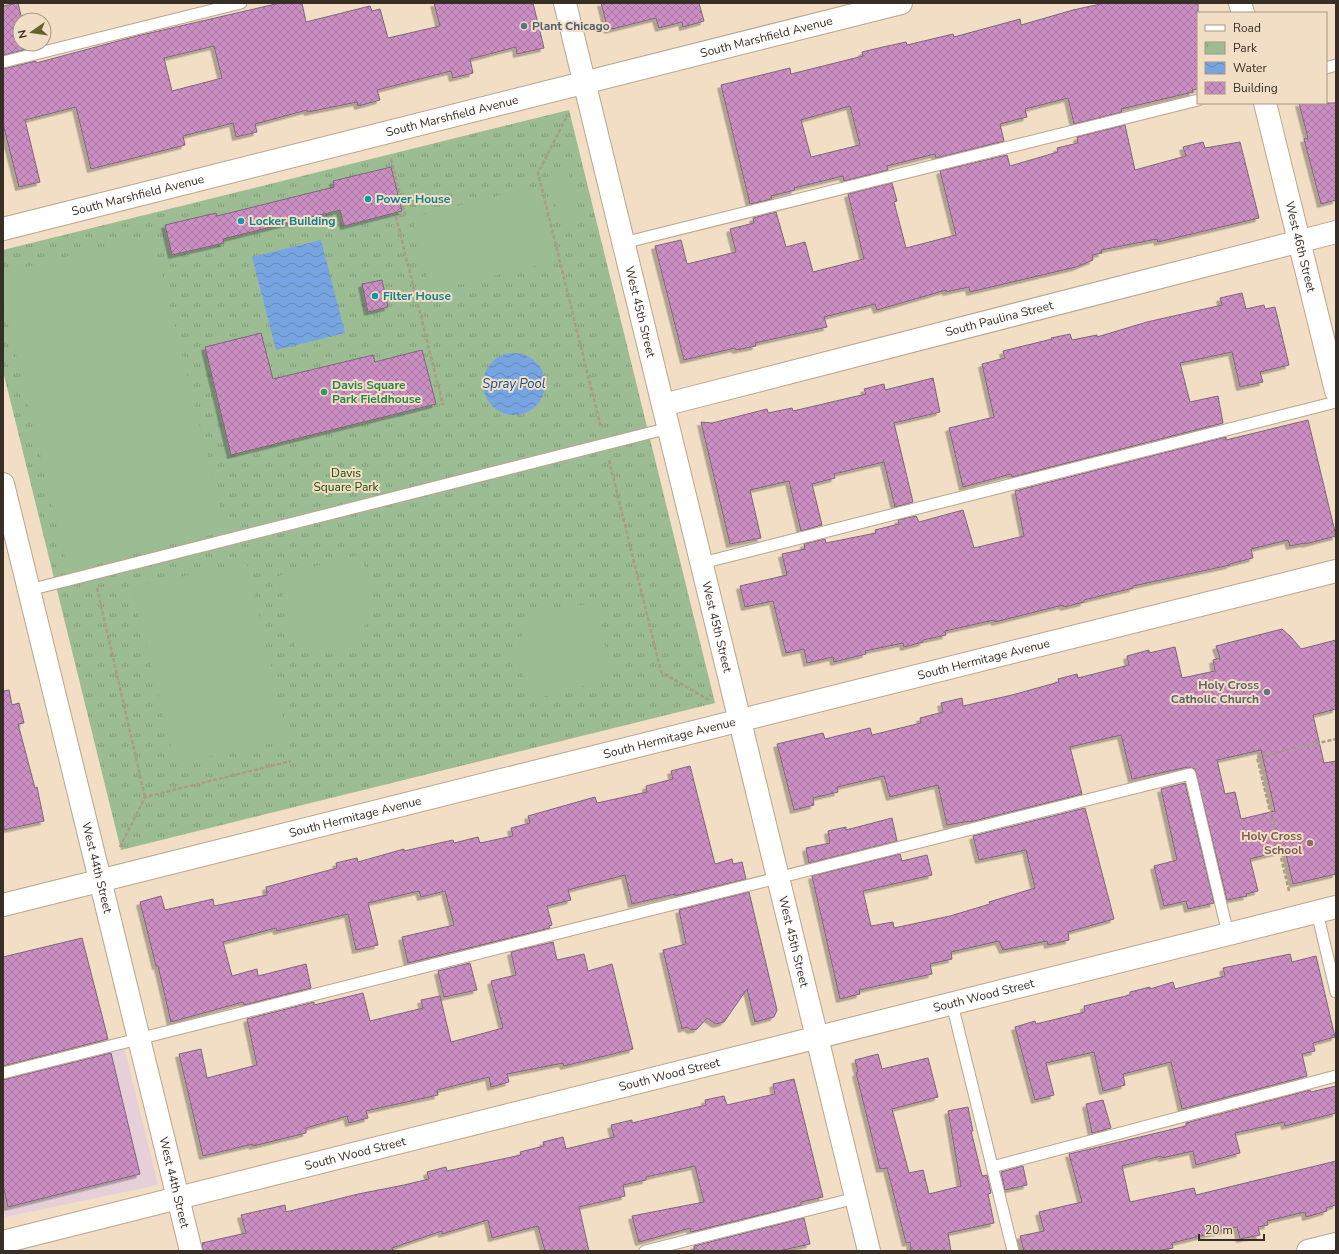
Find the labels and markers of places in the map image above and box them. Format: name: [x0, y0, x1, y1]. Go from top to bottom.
place label: Plant Chicago: [532, 18, 610, 34]
marker: Plant Chicago: [519, 21, 529, 31]
place label: Power House: [376, 191, 451, 207]
marker: Power House: [363, 194, 373, 204]
place label: Locker Building: [249, 213, 336, 229]
marker: Locker Building: [236, 216, 246, 226]
place label: Filter House: [383, 288, 451, 304]
marker: Filter House: [370, 291, 380, 301]
place label: Davis Square Park Fieldhouse: [332, 377, 422, 407]
marker: Davis Square Park Fieldhouse: [319, 387, 329, 397]
place label: Holy Cross Catholic Church: [1171, 677, 1259, 707]
marker: Holy Cross Catholic Church: [1262, 687, 1272, 697]
place label: Holy Cross School: [1241, 828, 1302, 858]
marker: Holy Cross School: [1305, 838, 1315, 848]

